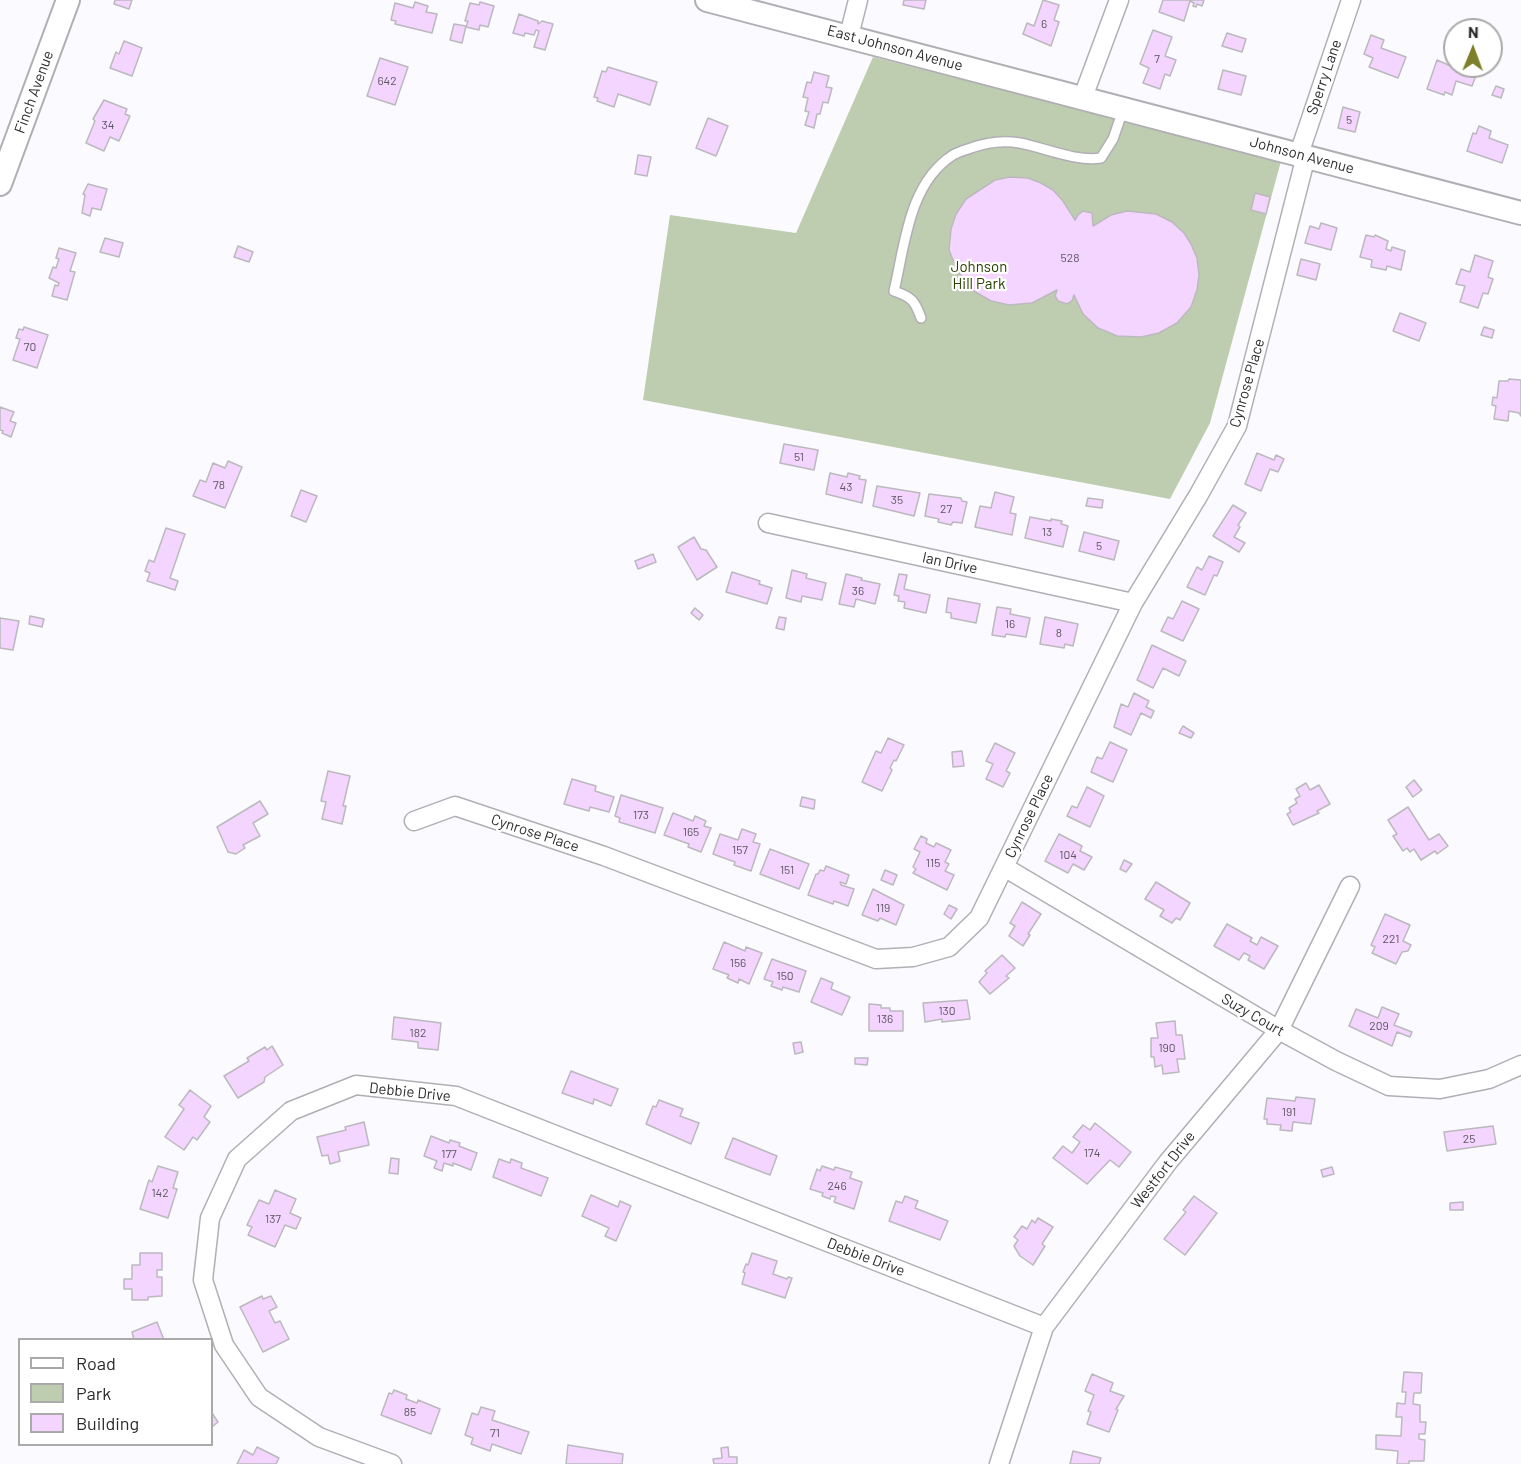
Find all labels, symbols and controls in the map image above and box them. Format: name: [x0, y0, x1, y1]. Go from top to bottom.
house number: 6: [1041, 17, 1047, 31]
north arrow: [1443, 18, 1503, 78]
street label: East Johnson Avenue: [825, 21, 965, 75]
text: N: [1468, 22, 1479, 41]
street label: Sperry Lane: [1303, 37, 1345, 117]
street label: Finch Avenue: [11, 48, 57, 136]
house number: 7: [1154, 52, 1160, 66]
house number: 642: [377, 74, 397, 88]
house number: 5: [1346, 113, 1352, 127]
house number: 34: [102, 118, 114, 132]
street label: Johnson Avenue: [1248, 132, 1356, 178]
house number: 528: [1061, 251, 1079, 265]
park label: Johnson Hill Park: [951, 258, 1007, 293]
street label: Cynrose Place: [1226, 336, 1268, 430]
house number: 70: [24, 340, 36, 354]
house number: 51: [794, 450, 804, 464]
house number: 78: [213, 478, 225, 492]
house number: 43: [840, 480, 852, 494]
house number: 35: [891, 493, 903, 507]
house number: 27: [940, 502, 952, 516]
house number: 13: [1042, 525, 1052, 539]
house number: 5: [1096, 539, 1102, 553]
street label: Ian Drive: [921, 548, 979, 578]
house number: 36: [852, 584, 864, 598]
house number: 16: [1005, 617, 1015, 631]
house number: 8: [1056, 626, 1062, 640]
street label: Cynrose Place: [1001, 771, 1057, 861]
house number: 173: [633, 808, 649, 822]
street label: Cynrose Place: [489, 810, 581, 856]
house number: 165: [683, 825, 699, 839]
house number: 157: [732, 843, 748, 857]
house number: 104: [1059, 848, 1077, 862]
house number: 115: [926, 856, 940, 870]
house number: 151: [780, 863, 794, 877]
house number: 119: [876, 901, 890, 915]
house number: 221: [1383, 932, 1399, 946]
house number: 156: [730, 956, 746, 970]
house number: 150: [776, 969, 794, 983]
street label: Suzy Court: [1218, 990, 1288, 1040]
house number: 130: [938, 1004, 956, 1018]
house number: 136: [877, 1012, 893, 1026]
house number: 209: [1369, 1019, 1389, 1033]
house number: 182: [410, 1026, 426, 1040]
house number: 190: [1158, 1041, 1176, 1055]
street label: Debbie Drive: [368, 1079, 452, 1105]
house number: 191: [1282, 1105, 1296, 1119]
street label: Westfort Drive: [1127, 1128, 1199, 1212]
house number: 25: [1463, 1132, 1475, 1146]
house number: 174: [1084, 1146, 1100, 1160]
house number: 177: [441, 1147, 457, 1161]
house number: 246: [827, 1179, 847, 1193]
house number: 142: [151, 1186, 169, 1200]
house number: 137: [265, 1212, 281, 1226]
street label: Debbie Drive: [825, 1234, 907, 1280]
legend: [18, 1338, 213, 1446]
text: Road: [76, 1352, 116, 1374]
text: Park: [76, 1382, 111, 1404]
house number: 85: [404, 1405, 416, 1419]
text: Building: [76, 1412, 139, 1434]
house number: 71: [490, 1426, 500, 1440]

